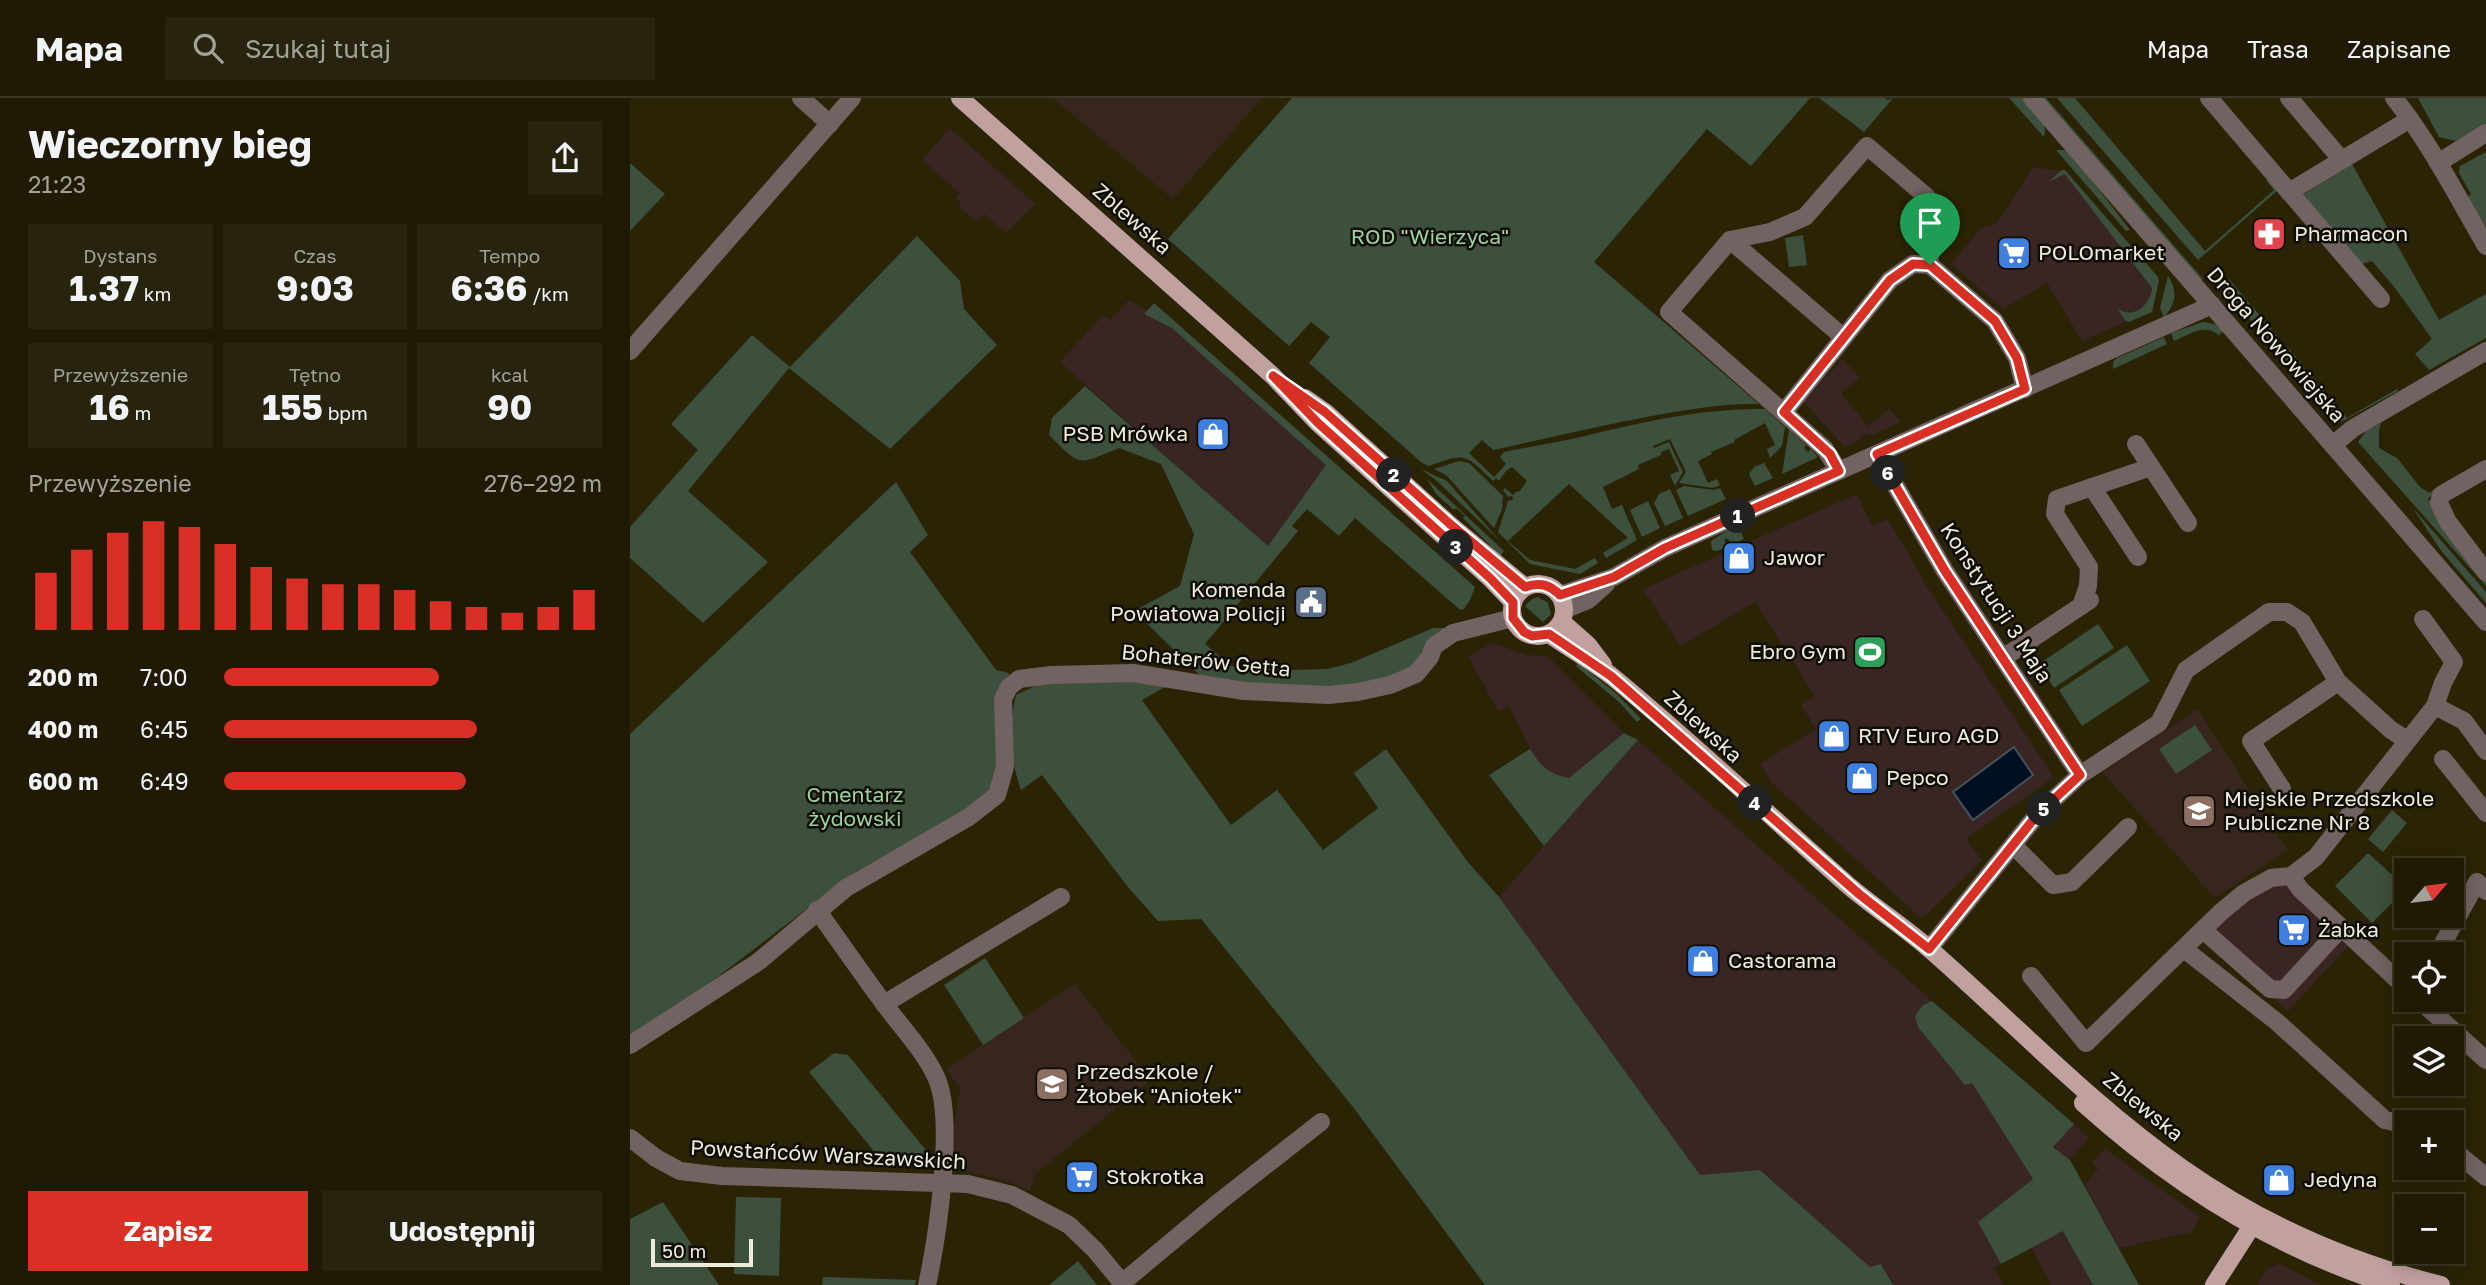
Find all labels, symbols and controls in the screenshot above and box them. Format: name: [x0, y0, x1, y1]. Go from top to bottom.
search box: [165, 17, 655, 80]
text: Mapa: [35, 29, 123, 68]
icon: search: [189, 29, 227, 67]
text: Szukaj tutaj: [245, 33, 391, 64]
text: Mapa: [2147, 34, 2209, 63]
text: Trasa: [2247, 34, 2309, 63]
text: Zapisane: [2347, 34, 2451, 63]
text: Wieczorny bieg: [28, 121, 312, 166]
button: share: [528, 121, 602, 195]
text: 21:23: [28, 170, 86, 198]
street label: Zblewska: [1088, 177, 1177, 259]
pin: [1900, 193, 1960, 265]
icon: arrive: [1911, 204, 1949, 242]
pharmacy icon: Pharmacon: [2250, 215, 2288, 253]
place label: Pharmacon: [2294, 220, 2408, 246]
park label: ROD "Wierzyca": [1351, 223, 1509, 249]
supermarket icon: POLOmarket: [1995, 234, 2033, 272]
place label: POLOmarket: [2038, 239, 2165, 265]
text: Dystans: [83, 244, 157, 267]
text: Czas: [293, 244, 337, 267]
text: Tempo: [479, 244, 540, 267]
street label: Droga Nowowiejska: [2202, 261, 2352, 428]
text: 1.37: [69, 267, 139, 309]
text: 9:03: [276, 267, 354, 309]
text: 6:36: [450, 267, 527, 309]
text: km: [139, 282, 171, 305]
text: /km: [527, 282, 569, 305]
text: Przewyższenie: [53, 363, 188, 386]
text: Tętno: [289, 363, 341, 386]
text: kcal: [491, 363, 528, 386]
text: 16: [89, 386, 130, 428]
text: 155: [262, 386, 323, 428]
text: 90: [487, 386, 532, 428]
text: m: [130, 401, 151, 424]
text: bpm: [323, 401, 368, 424]
shop icon: PSB Mrówka: [1194, 415, 1232, 453]
place label: PSB Mrówka: [1063, 420, 1188, 446]
pin: 6: [1870, 456, 1906, 490]
pin: 2: [1376, 458, 1412, 492]
text: 6: [1881, 461, 1894, 484]
text: 2: [1388, 463, 1399, 486]
text: Przewyższenie: [28, 469, 192, 497]
text: 276–292 m: [484, 469, 602, 497]
pin: 1: [1720, 498, 1756, 534]
text: 1: [1733, 504, 1742, 527]
street label: Konstytucji 3 Maja: [1935, 517, 2058, 688]
pin: 3: [1438, 530, 1474, 564]
text: 3: [1450, 535, 1461, 558]
shop icon: Jawor: [1720, 539, 1758, 577]
place label: Jawor: [1764, 544, 1825, 570]
place label: Komenda Powiatowa Policji: [1110, 576, 1286, 626]
public building icon: Komenda Powiatowa Policji: [1292, 583, 1330, 621]
sports icon: Ebro Gym: [1851, 633, 1889, 671]
street label: Bohaterów Getta: [1120, 638, 1292, 682]
place label: Ebro Gym: [1749, 638, 1846, 664]
text: 200 m: [28, 663, 98, 691]
text: 7:00: [140, 663, 188, 691]
street label: Zblewska: [1659, 685, 1748, 768]
text: 400 m: [28, 715, 98, 743]
text: 6:45: [140, 715, 188, 743]
shop icon: RTV Euro AGD: [1815, 717, 1853, 755]
place label: RTV Euro AGD: [1858, 722, 2000, 748]
shop icon: Pepco: [1843, 759, 1881, 797]
place label: Pepco: [1886, 764, 1949, 790]
text: 600 m: [28, 767, 98, 795]
text: 6:49: [140, 767, 189, 795]
park label: Cmentarz żydowski: [806, 781, 904, 831]
place label: Miejskie Przedszkole Publiczne Nr 8: [2224, 785, 2434, 835]
pin: 4: [1738, 786, 1772, 820]
text: 4: [1749, 791, 1760, 814]
pin: 5: [2026, 792, 2062, 826]
school or university icon: Miejskie Przedszkole Publiczne Nr 8: [2180, 792, 2218, 830]
text: 5: [2038, 797, 2049, 820]
north arrow: [2394, 858, 2464, 928]
map controls: [2394, 858, 2464, 1264]
supermarket icon: Żabka: [2275, 911, 2313, 949]
place label: Żabka: [2318, 916, 2379, 942]
shop icon: Castorama: [1684, 942, 1722, 980]
button: locate: [2394, 942, 2464, 1012]
place label: Castorama: [1728, 947, 1837, 973]
button: layers: [2394, 1026, 2464, 1096]
place label: Przedszkole / Żłobek "Aniołek": [1076, 1058, 1242, 1108]
school or university icon: Przedszkole / Żłobek "Aniołek": [1033, 1065, 1071, 1103]
street label: Zblewska: [2098, 1066, 2189, 1146]
button: +: [2394, 1110, 2464, 1180]
street label: Powstańców Warszawskich: [689, 1134, 967, 1174]
supermarket icon: Stokrotka: [1063, 1158, 1101, 1196]
shop icon: Jedyna: [2260, 1161, 2298, 1199]
place label: Stokrotka: [1106, 1163, 1204, 1189]
place label: Jedyna: [2304, 1166, 2377, 1192]
button: Zapisz: [28, 1191, 308, 1271]
button: Udostępnij: [322, 1191, 602, 1271]
button: −: [2394, 1194, 2464, 1264]
scale bar: [651, 1236, 752, 1268]
text: 50 m: [662, 1239, 706, 1262]

